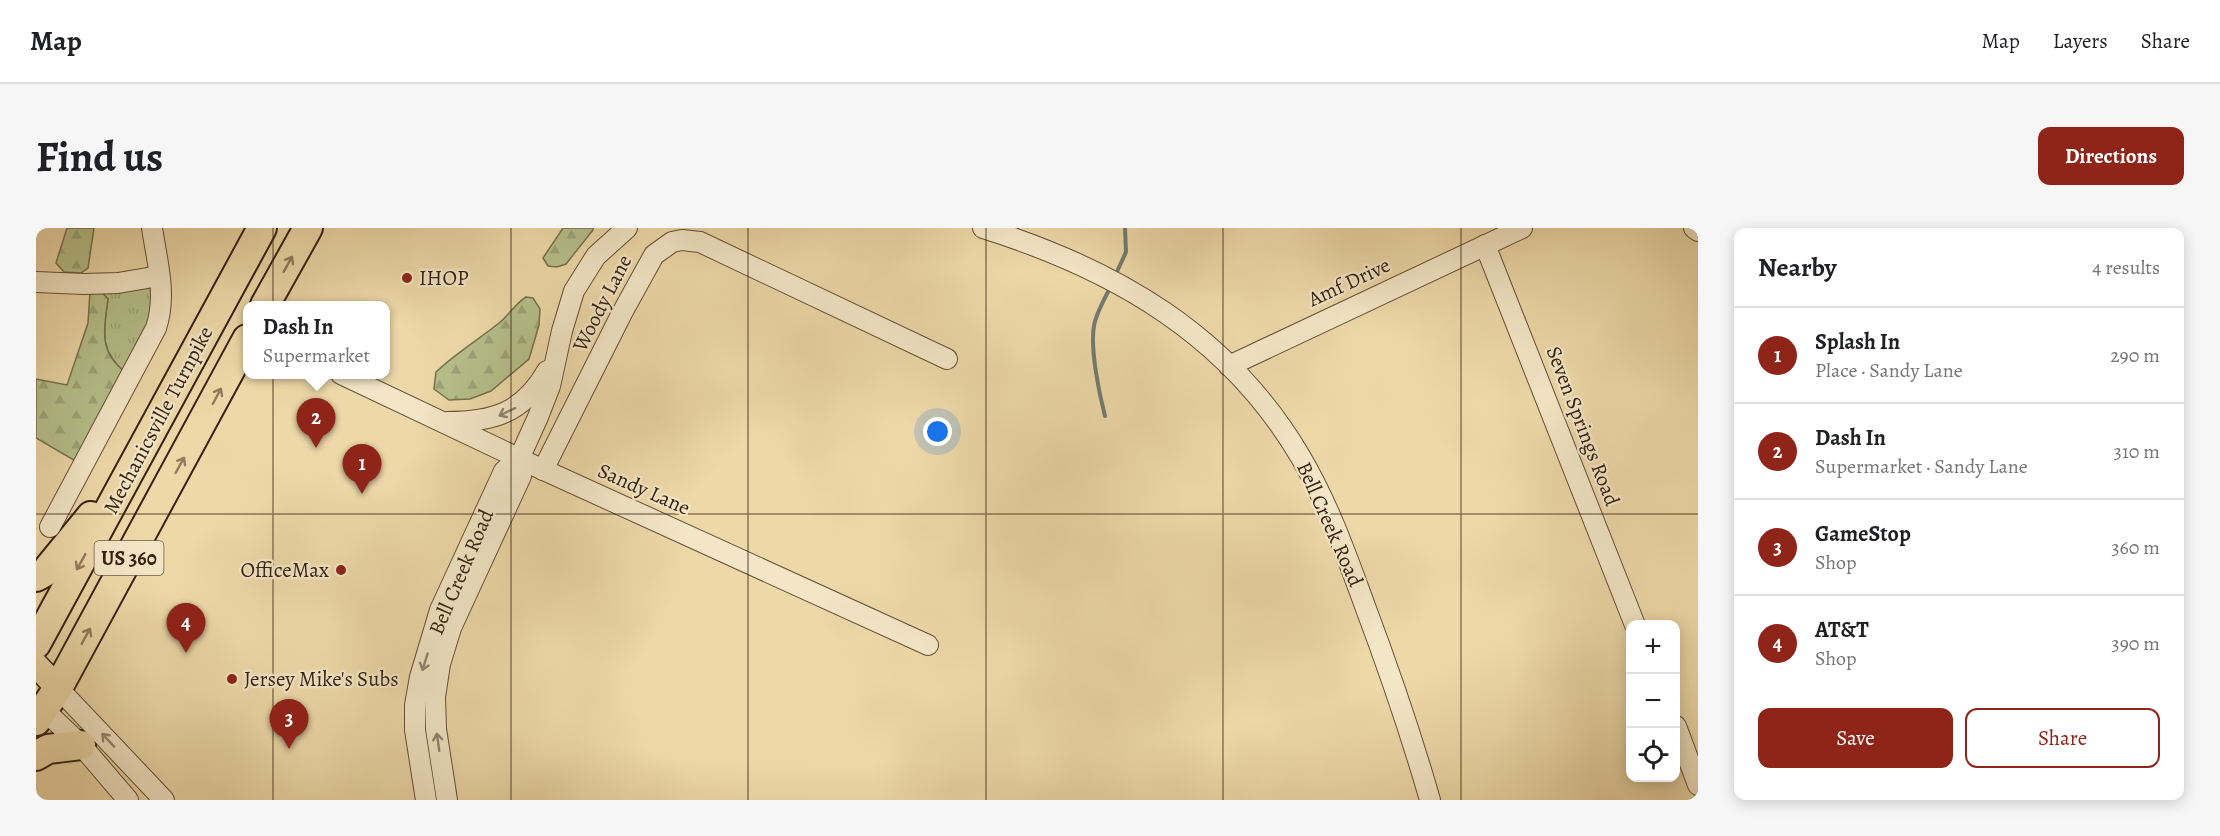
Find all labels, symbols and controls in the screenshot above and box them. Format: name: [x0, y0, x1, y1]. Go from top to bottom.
text: Map: [30, 22, 82, 60]
text: Map: [1981, 27, 2020, 55]
text: Layers: [2053, 27, 2108, 55]
text: Share: [2141, 27, 2190, 55]
button: Directions: [2038, 127, 2184, 185]
text: Find us: [36, 128, 163, 185]
street label: Woody Lane: [565, 250, 638, 357]
text: Nearby: [1758, 250, 1837, 285]
street label: Amf Drive: [1302, 251, 1395, 314]
text: 4 results: [2092, 254, 2160, 281]
one-way arrow: [283, 255, 294, 273]
place label: IHOP: [419, 264, 469, 292]
marker: IHOP: [400, 271, 414, 285]
popup: [243, 301, 390, 379]
text: Dash In: [263, 312, 334, 342]
street label: Mechanicsville Turnpike: [97, 321, 219, 519]
text: Splash In: [1815, 327, 1900, 357]
text: Supermarket: [263, 342, 370, 369]
street label: Seven Springs Road: [1540, 342, 1627, 510]
text: 1: [1774, 342, 1781, 369]
text: 290 m: [2110, 342, 2160, 369]
text: Place · Sandy Lane: [1815, 357, 1963, 384]
one-way arrow: [211, 388, 223, 405]
pin: 2: [296, 398, 336, 448]
one-way arrow: [498, 406, 516, 418]
your location: [923, 417, 952, 446]
text: Dash In: [1815, 423, 1886, 453]
text: 2: [1773, 438, 1782, 465]
text: 310 m: [2114, 438, 2160, 465]
pin: 1: [342, 444, 382, 494]
text: Supermarket · Sandy Lane: [1815, 453, 2028, 480]
street label: Sandy Lane: [593, 456, 695, 522]
one-way arrow: [174, 457, 186, 474]
street label: Bell Creek Road: [1290, 457, 1370, 591]
street label: Bell Creek Road: [422, 504, 500, 639]
text: GameStop: [1815, 519, 1911, 549]
text: 3: [1773, 534, 1782, 561]
text: 360 m: [2111, 534, 2160, 561]
road number: US 360: [94, 541, 164, 575]
text: Shop: [1815, 549, 1857, 576]
one-way arrow: [75, 553, 87, 570]
place label: OfficeMax: [241, 556, 329, 584]
marker: OfficeMax: [334, 563, 348, 577]
pin: 4: [166, 604, 206, 653]
text: AT&T: [1815, 615, 1869, 645]
map controls: [1626, 620, 1680, 782]
button: +: [1626, 620, 1680, 674]
one-way arrow: [81, 628, 92, 646]
text: 4: [1773, 630, 1782, 657]
text: 390 m: [2111, 630, 2160, 657]
text: Shop: [1815, 645, 1857, 672]
one-way arrow: [419, 652, 430, 671]
place label: Jersey Mike's Subs: [244, 665, 399, 693]
marker: Jersey Mike's Subs: [225, 672, 239, 686]
button: −: [1626, 674, 1680, 728]
pin: 3: [270, 700, 308, 749]
button: Save: [1758, 708, 1953, 768]
button: Share: [1965, 708, 2160, 768]
button: locate: [1626, 728, 1680, 782]
one-way arrow: [101, 732, 115, 747]
one-way arrow: [432, 733, 443, 753]

